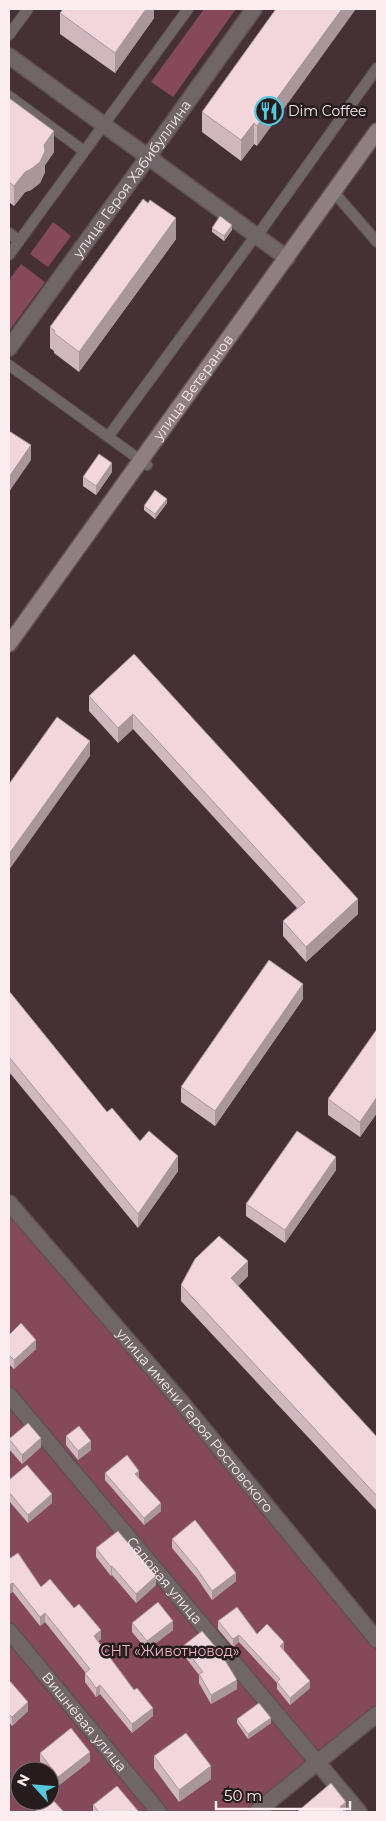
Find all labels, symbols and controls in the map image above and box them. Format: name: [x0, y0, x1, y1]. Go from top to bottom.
restaurant icon: Dim Coffee: [254, 96, 284, 126]
street label: улица Героя Хабибуллина: [68, 97, 195, 262]
place label: Dim Coffee: [288, 102, 367, 120]
street label: улица Ветеранов: [149, 331, 237, 444]
street label: улица имени Героя Ростовского: [112, 1324, 277, 1516]
street label: Садовая улица: [123, 1533, 206, 1628]
park label: СНТ «Животновод»: [101, 1642, 239, 1660]
street label: Вишнёвая улица: [38, 1668, 131, 1775]
north arrow: [10, 1761, 60, 1811]
text: N: [13, 1771, 34, 1789]
scale bar: [216, 1778, 350, 1810]
text: 50 m: [224, 1786, 262, 1805]

